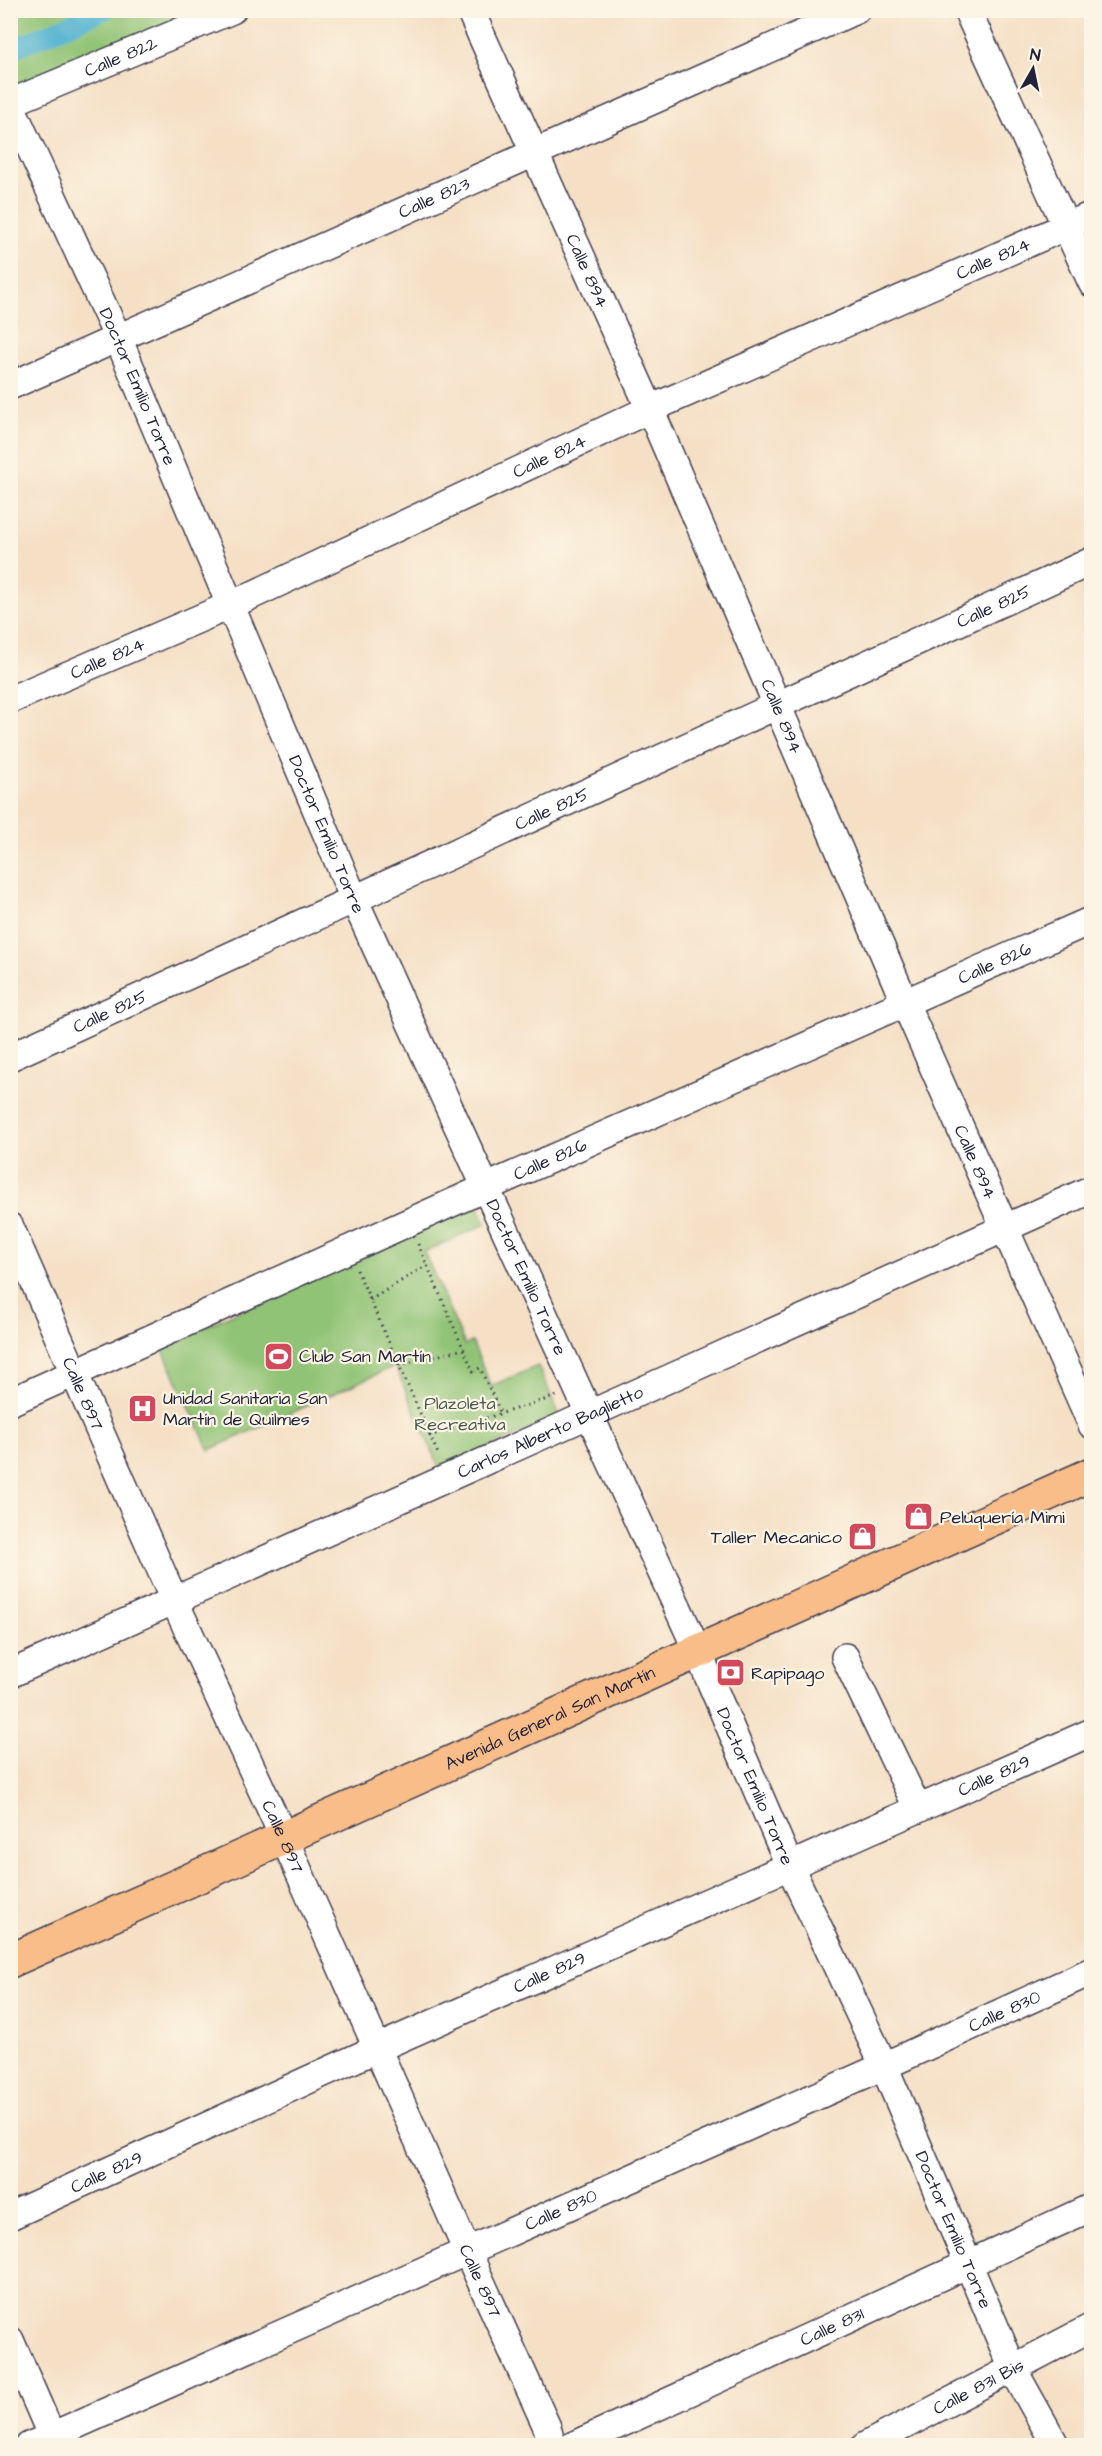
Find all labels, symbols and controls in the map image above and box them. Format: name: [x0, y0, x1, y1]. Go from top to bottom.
street label: Calle 822: [80, 30, 162, 83]
north arrow: [1003, 39, 1063, 99]
text: N: [1029, 44, 1042, 67]
street label: Calle 823: [394, 171, 474, 224]
street label: Calle 894: [560, 230, 615, 312]
street label: Calle 824: [952, 231, 1034, 286]
street label: Doctor Emilio Torre: [93, 303, 183, 469]
street label: Calle 824: [508, 428, 590, 484]
street label: Calle 825: [952, 578, 1035, 634]
street label: Calle 824: [66, 631, 149, 685]
street label: Calle 894: [755, 675, 809, 757]
street label: Doctor Emilio Torre: [282, 751, 371, 917]
street label: Calle 825: [511, 781, 593, 837]
street label: Calle 826: [954, 936, 1035, 990]
street label: Calle 825: [69, 983, 151, 1039]
street label: Calle 894: [948, 1121, 1003, 1203]
street label: Calle 826: [509, 1132, 591, 1186]
street label: Doctor Emilio Torre: [480, 1195, 573, 1359]
sports icon: Club San Martín: [262, 1340, 294, 1372]
place label: Club San Martín: [299, 1344, 431, 1369]
street label: Calle 897: [56, 1353, 110, 1434]
street label: Carlos Alberto Baglietto: [453, 1379, 647, 1484]
place label: Unidad Sanitaria San Martín de Quilmes: [163, 1386, 327, 1432]
park label: Plazoleta Recreativa: [414, 1391, 506, 1437]
hospital icon: Unidad Sanitaria San Martín de Quilmes: [126, 1392, 158, 1424]
shop icon: Peluquería Mimi: [903, 1501, 935, 1533]
place label: Peluquería Mimi: [940, 1505, 1065, 1530]
shop icon: Taller Mecanico: [847, 1521, 879, 1553]
place label: Taller Mecanico: [711, 1525, 842, 1550]
bank icon: Rapipago: [714, 1657, 746, 1689]
street label: Avenida General San Martín: [441, 1660, 659, 1776]
place label: Rapipago: [751, 1661, 824, 1687]
street label: Doctor Emilio Torre: [711, 1703, 800, 1869]
street label: Calle 829: [954, 1748, 1034, 1802]
street label: Calle 897: [256, 1796, 310, 1877]
street label: Calle 829: [509, 1945, 590, 1999]
street label: Calle 830: [964, 1984, 1045, 2038]
street label: Calle 829: [66, 2145, 147, 2199]
street label: Doctor Emilio Torre: [909, 2147, 998, 2313]
street label: Calle 830: [521, 2183, 601, 2237]
street label: Calle 897: [453, 2240, 508, 2321]
street label: Calle 831: [796, 2301, 868, 2352]
street label: Calle 831 Bis: [928, 2352, 1028, 2421]

